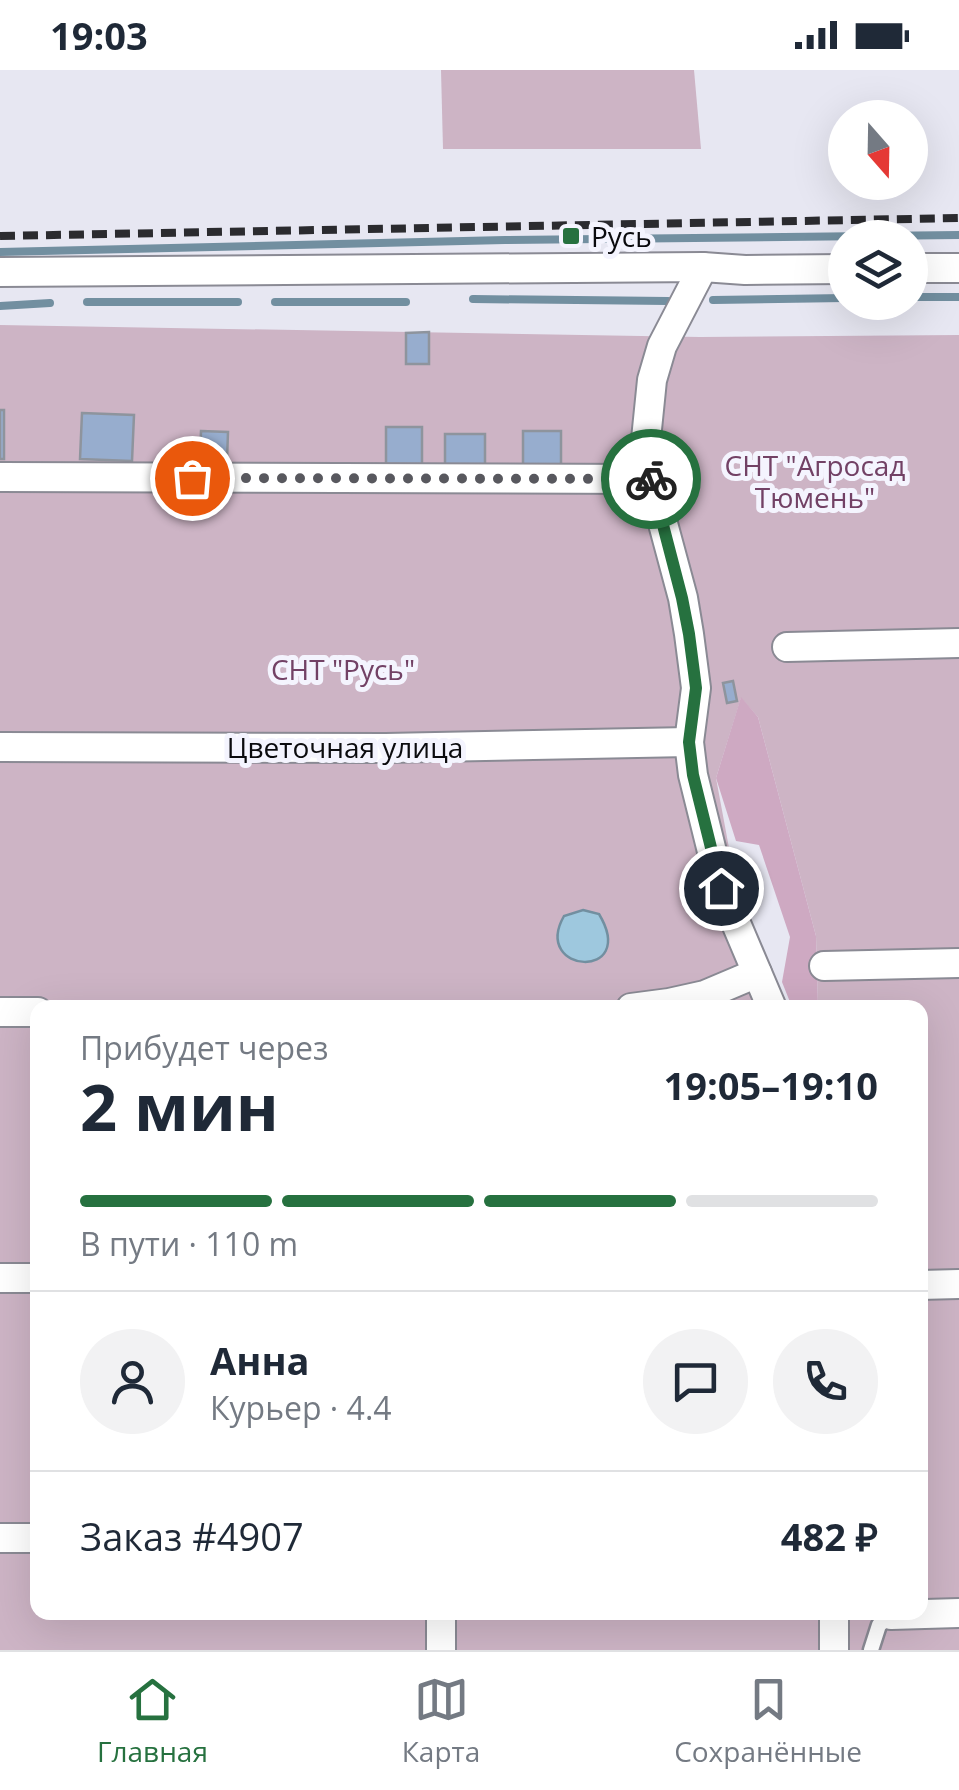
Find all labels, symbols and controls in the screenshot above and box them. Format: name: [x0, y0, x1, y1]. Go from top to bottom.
text: 19:03: [50, 9, 148, 61]
north arrow: [828, 100, 928, 200]
map controls: [828, 100, 928, 320]
place label: Русь: [591, 217, 652, 255]
button: layers: [828, 220, 928, 320]
marker: Русь: [560, 225, 582, 247]
courier: [601, 429, 701, 529]
pin: [150, 436, 235, 521]
park label: СНТ "Агросад Тюмень": [725, 446, 905, 516]
icon: bag: [165, 451, 220, 506]
icon: bike: [624, 452, 679, 507]
park label: СНТ "Русь": [271, 650, 415, 688]
street label: Цветочная улица: [227, 728, 463, 766]
pin: [679, 846, 764, 931]
icon: home: [694, 861, 749, 916]
text: Прибудет через: [80, 1026, 328, 1069]
text: 19:05–19:10: [664, 1059, 878, 1111]
text: 2 мин: [80, 1062, 279, 1150]
text: В пути · 110 m: [80, 1222, 298, 1265]
button: person: [80, 1329, 185, 1434]
button: chat: [643, 1329, 748, 1434]
button: phone: [773, 1329, 878, 1434]
text: Анна: [210, 1334, 310, 1386]
text: Курьер · 4.4: [210, 1386, 392, 1429]
text: Заказ #4907: [80, 1510, 304, 1562]
text: 482 ₽: [781, 1510, 878, 1562]
tab: Главная: [97, 1672, 208, 1770]
tab: Карта: [402, 1672, 480, 1770]
tab: Сохранённые: [674, 1672, 862, 1770]

